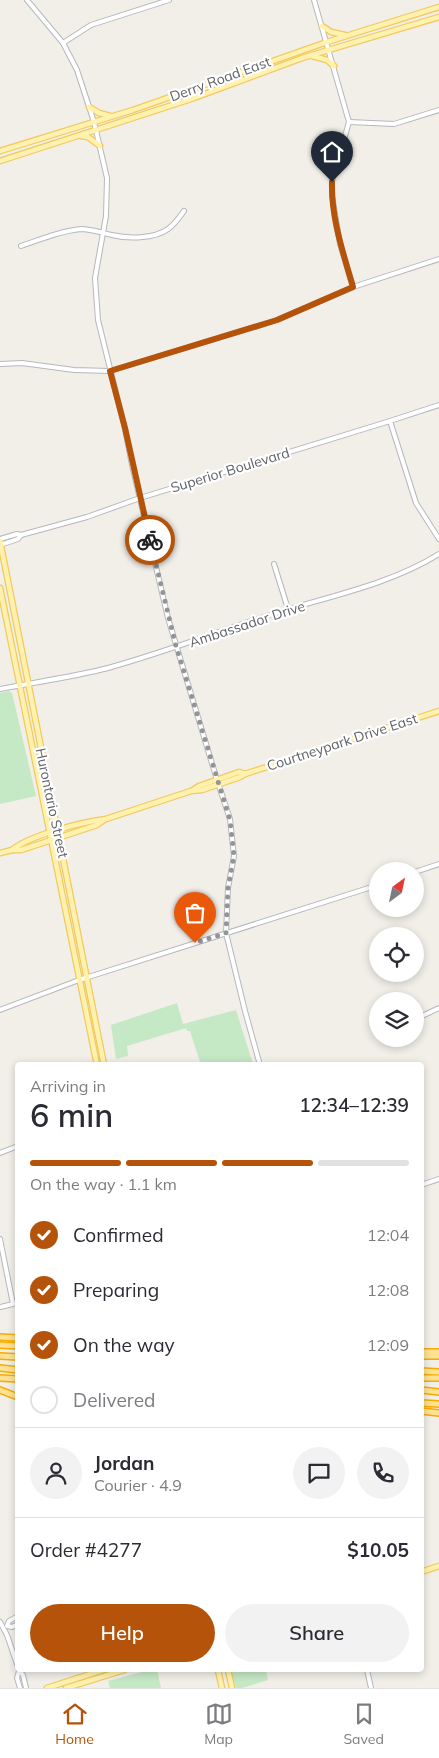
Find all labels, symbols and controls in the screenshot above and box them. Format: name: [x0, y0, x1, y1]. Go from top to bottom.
street label: Derry Road East: [167, 52, 273, 106]
pin: [311, 131, 353, 182]
icon: home: [318, 138, 346, 166]
street label: Superior Boulevard: [168, 443, 292, 497]
courier: [125, 515, 175, 565]
icon: bike: [136, 526, 164, 554]
street label: Ambassador Drive: [187, 597, 307, 651]
street label: Courtneypark Drive East: [264, 709, 420, 775]
street label: Hurontario Street: [32, 746, 72, 860]
north arrow: [369, 862, 424, 918]
map controls: [369, 862, 424, 1047]
pin: [174, 892, 216, 943]
icon: bag: [181, 899, 209, 927]
button: locate: [369, 927, 424, 982]
button: layers: [369, 992, 424, 1047]
text: Arriving in: [30, 1076, 106, 1096]
text: 12:34–12:39: [299, 1093, 409, 1117]
text: 6 min: [30, 1095, 113, 1135]
text: On the way · 1.1 km: [30, 1174, 177, 1194]
icon: check: [30, 1221, 58, 1249]
text: Confirmed: [73, 1223, 164, 1247]
text: 12:04: [367, 1225, 409, 1245]
icon: check: [30, 1276, 58, 1304]
text: Preparing: [73, 1278, 159, 1302]
text: 12:08: [367, 1280, 409, 1300]
icon: check: [30, 1331, 58, 1359]
text: On the way: [73, 1333, 175, 1357]
text: 12:09: [367, 1335, 409, 1355]
text: Delivered: [73, 1388, 155, 1412]
button: person: [30, 1447, 82, 1499]
button: chat: [293, 1447, 345, 1499]
button: phone: [357, 1447, 409, 1499]
text: Jordan: [94, 1451, 154, 1475]
text: Courier · 4.9: [94, 1475, 182, 1495]
text: Order #4277: [30, 1538, 142, 1562]
text: $10.05: [347, 1538, 409, 1562]
button: Help: [30, 1604, 215, 1662]
button: Share: [225, 1604, 409, 1662]
tab: Home: [55, 1700, 94, 1748]
tab: Map: [204, 1700, 233, 1748]
tab: Saved: [343, 1700, 384, 1748]

